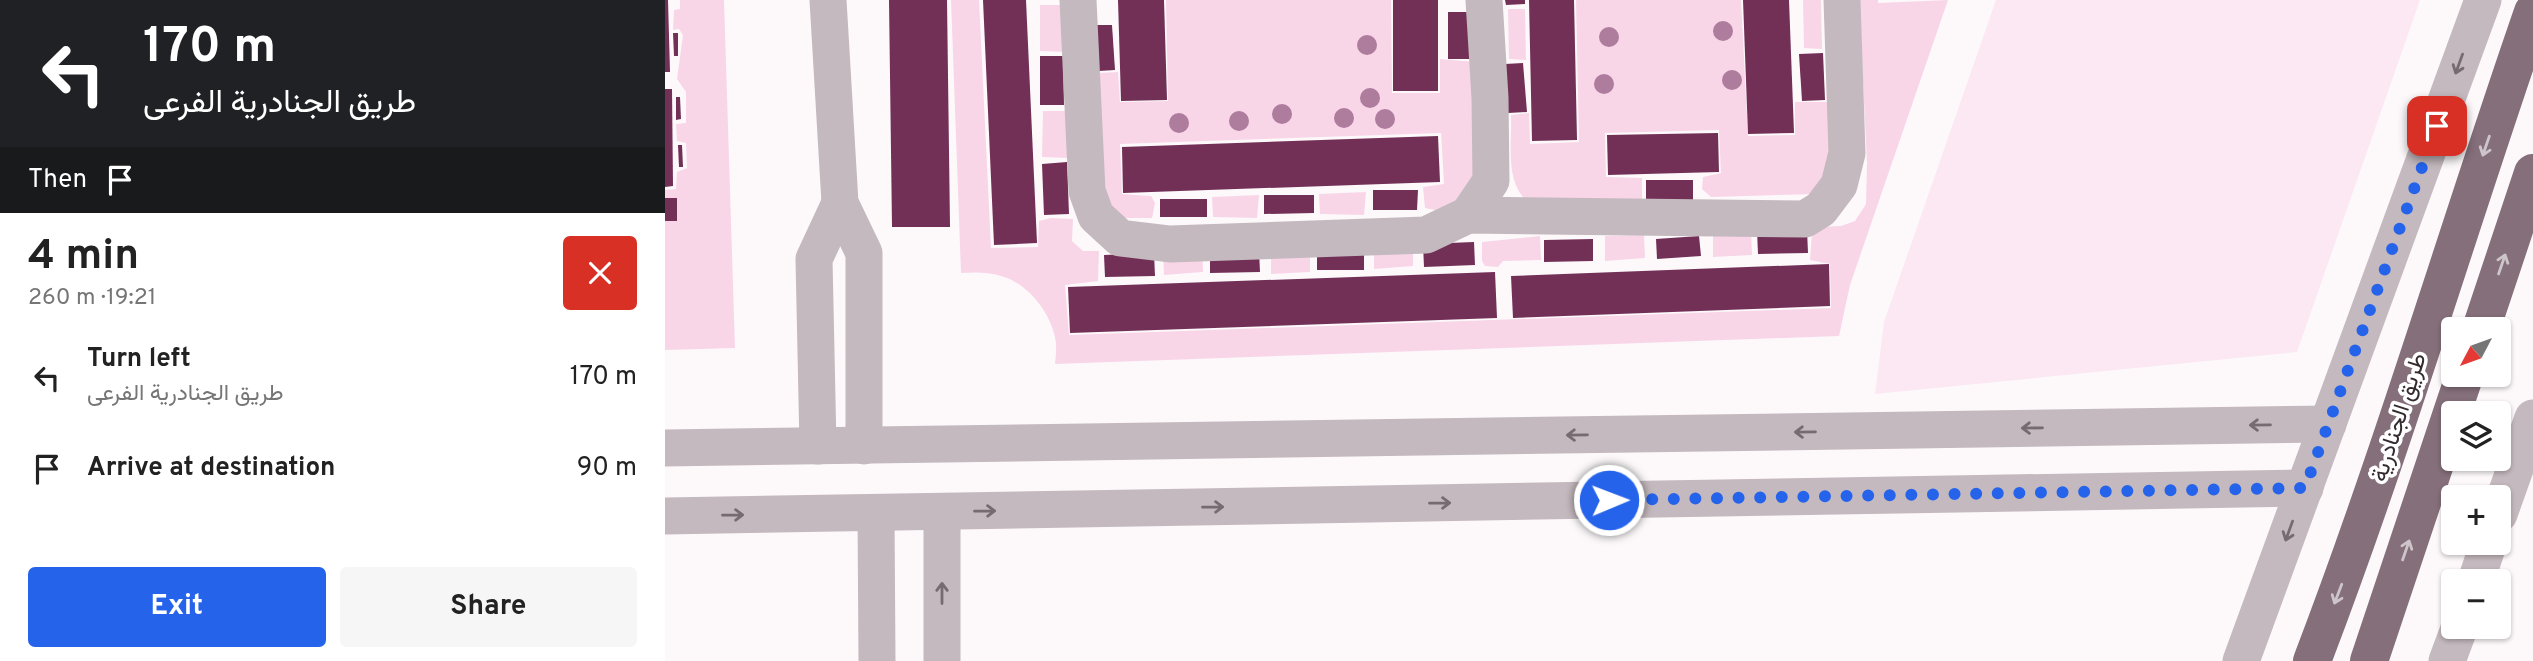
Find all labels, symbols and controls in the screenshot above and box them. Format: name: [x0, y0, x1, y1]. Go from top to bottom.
text: 170 m: [143, 18, 276, 80]
icon: left: [28, 28, 119, 119]
one-way arrow: [2452, 53, 2464, 75]
text: طريق الجنادرية الفرعى: [143, 84, 416, 124]
pin: [2407, 96, 2467, 156]
icon: arrive: [2418, 107, 2456, 145]
one-way arrow: [2479, 134, 2492, 156]
icon: arrive: [101, 161, 139, 199]
text: Then: [28, 164, 87, 197]
text: 4 min: [28, 231, 139, 284]
button: close: [563, 236, 637, 310]
one-way arrow: [2497, 254, 2509, 276]
text: 260 m · 19:21: [28, 284, 156, 313]
north arrow: [2441, 317, 2511, 387]
map controls: [2441, 317, 2511, 639]
text: Turn left: [87, 343, 191, 376]
street label: طريق الجنادرية: [2366, 350, 2435, 486]
icon: left: [28, 359, 66, 397]
text: 170 m: [570, 361, 637, 394]
text: طريق الجنادرية الفرعى: [87, 380, 283, 409]
button: layers: [2441, 401, 2511, 471]
one-way arrow: [2248, 418, 2271, 432]
one-way arrow: [2021, 422, 2044, 435]
one-way arrow: [1793, 425, 1816, 439]
one-way arrow: [1566, 428, 1589, 442]
icon: arrive: [28, 450, 66, 488]
text: Arrive at destination: [87, 452, 335, 485]
text: 90 m: [577, 452, 637, 485]
position arrow: [1572, 463, 1646, 537]
button: +: [2441, 485, 2511, 555]
one-way arrow: [1428, 496, 1451, 510]
one-way arrow: [1201, 500, 1224, 514]
one-way arrow: [973, 504, 996, 518]
one-way arrow: [721, 508, 744, 522]
one-way arrow: [2282, 520, 2294, 542]
one-way arrow: [2400, 539, 2413, 561]
button: Exit: [28, 567, 326, 647]
button: Share: [340, 567, 637, 647]
button: −: [2441, 569, 2511, 639]
one-way arrow: [935, 582, 949, 605]
one-way arrow: [2331, 583, 2343, 605]

